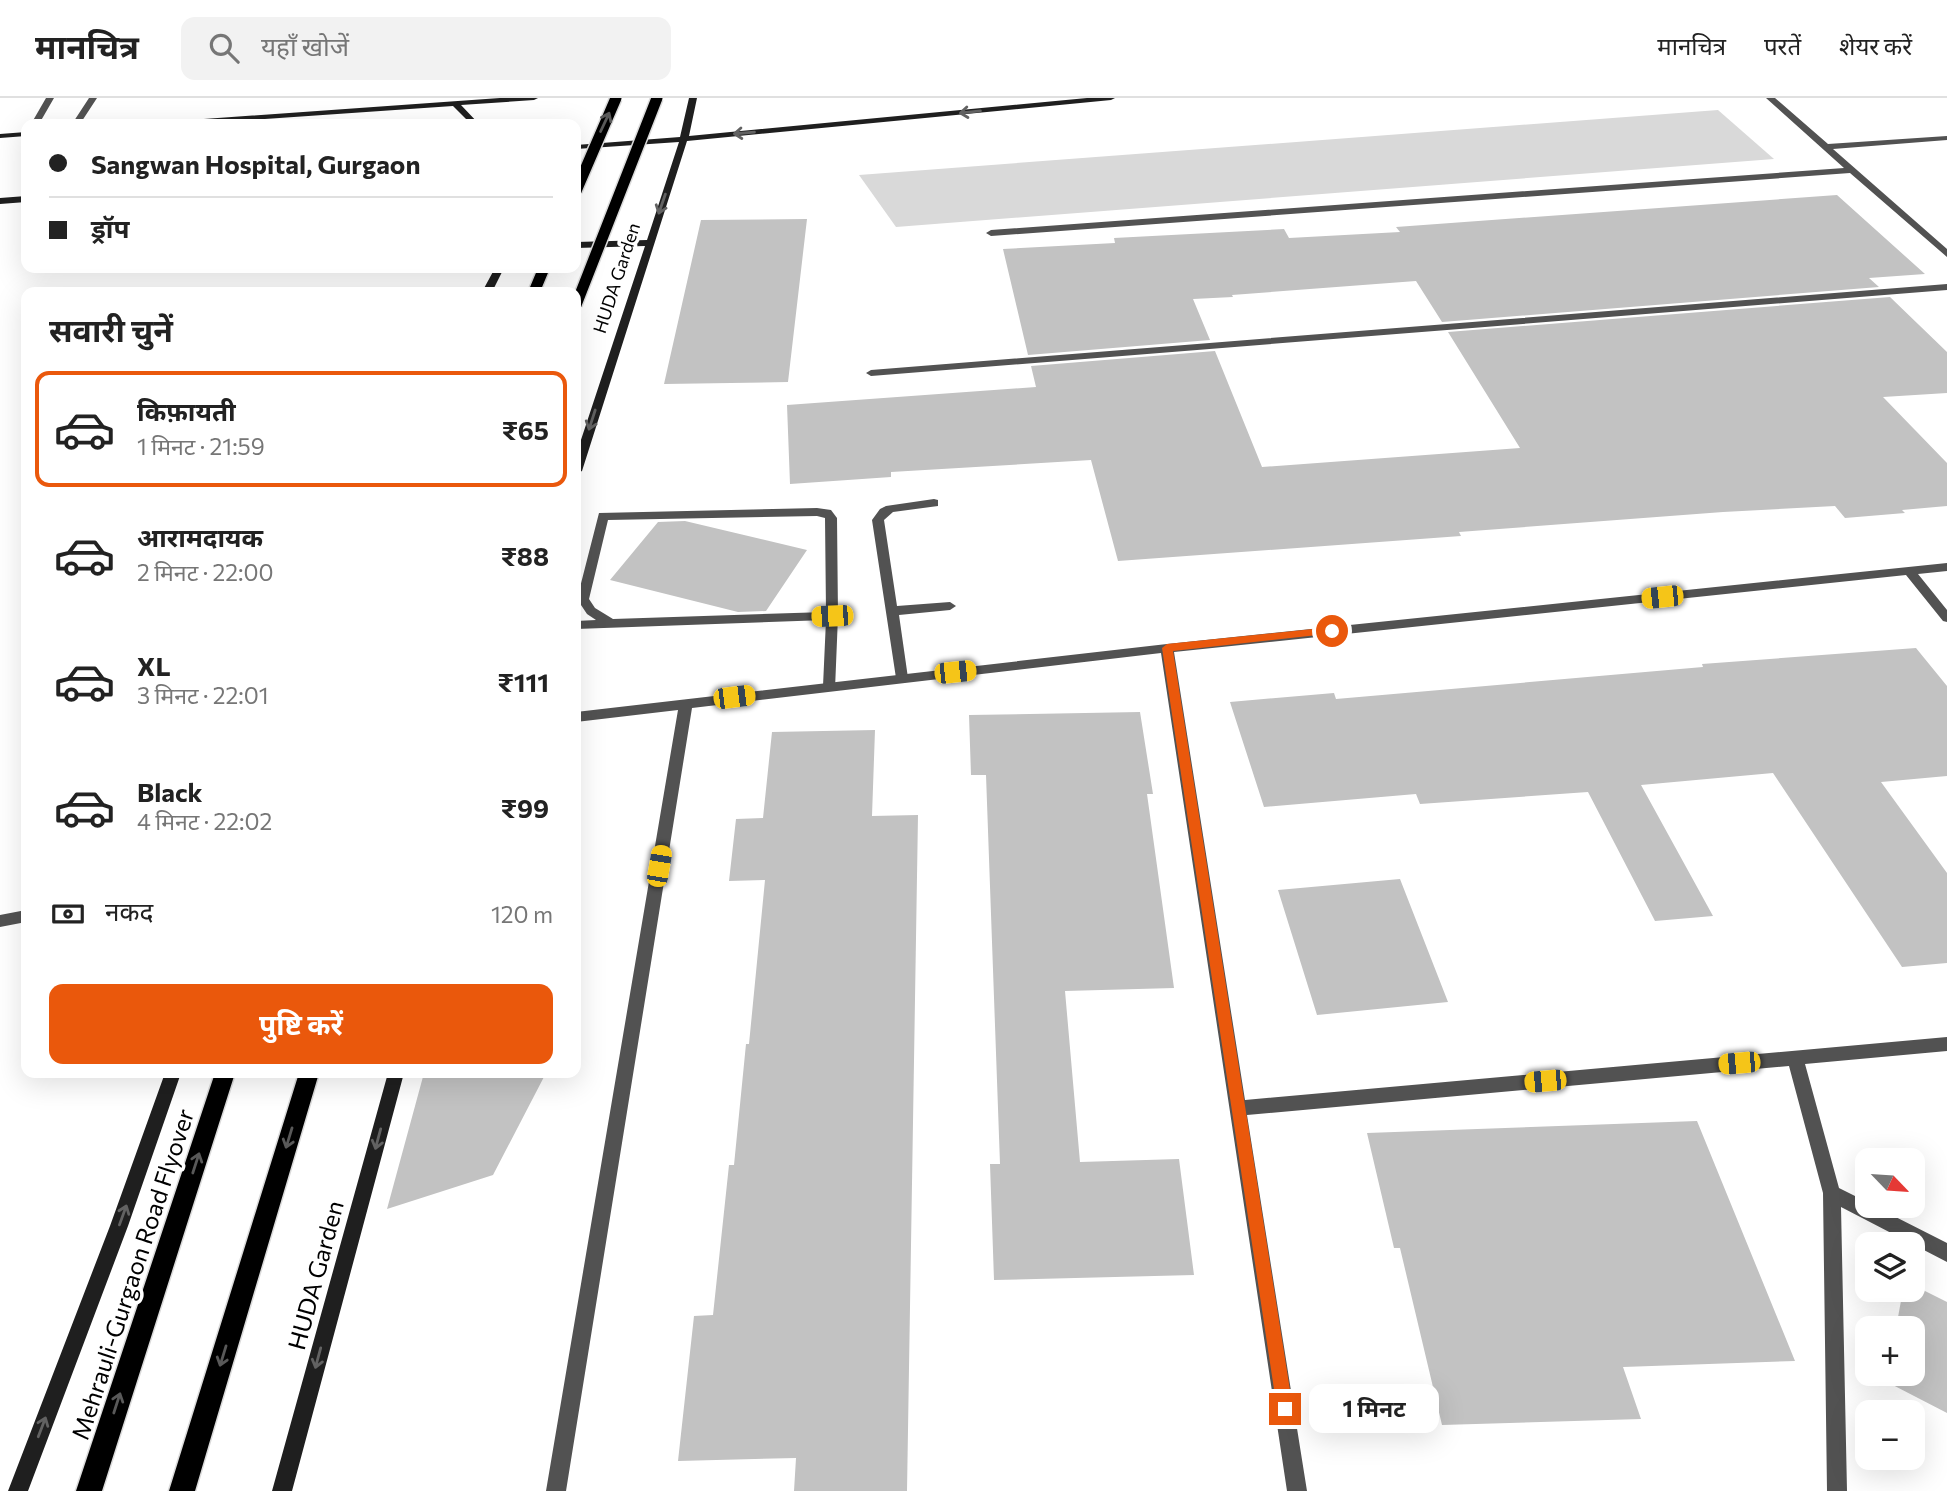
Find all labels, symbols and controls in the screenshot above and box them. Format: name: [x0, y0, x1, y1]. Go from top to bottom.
search box: [181, 17, 671, 80]
text: मानचित्र: [35, 25, 139, 66]
icon: search: [205, 29, 243, 67]
text: यहाँ खोजें: [261, 30, 349, 61]
text: मानचित्र: [1657, 31, 1726, 60]
text: परतें: [1764, 31, 1801, 60]
text: शेयर करें: [1839, 31, 1912, 60]
one-way arrow: [959, 105, 982, 118]
one-way arrow: [599, 112, 612, 133]
one-way arrow: [733, 127, 755, 140]
text: Sangwan Hospital, Gurgaon: [91, 148, 420, 179]
one-way arrow: [655, 192, 667, 214]
text: ड्रॉप: [91, 212, 129, 243]
street label: HUDA Garden: [588, 220, 644, 336]
text: सवारी चुनें: [49, 309, 173, 349]
text: किफ़ायती: [137, 395, 236, 426]
icon: car: [53, 398, 116, 461]
one-way arrow: [585, 409, 598, 431]
text: ₹65: [502, 414, 549, 445]
text: 1 मिनट · 21:59: [137, 432, 265, 460]
text: आरामदायक: [137, 521, 263, 552]
icon: car: [53, 524, 116, 587]
text: ₹88: [501, 540, 549, 571]
text: 2 मिनट · 22:00: [137, 558, 273, 586]
car: [1641, 584, 1684, 610]
car: [811, 605, 854, 627]
route start: [1316, 615, 1348, 647]
icon: car: [53, 650, 116, 713]
text: XL: [137, 650, 171, 681]
car: [934, 659, 977, 685]
text: ₹111: [498, 666, 549, 697]
text: 3 मिनट · 22:01: [137, 681, 269, 709]
car: [712, 684, 757, 710]
icon: car: [53, 776, 116, 839]
text: Black: [137, 776, 203, 807]
text: ₹99: [501, 792, 549, 823]
text: 4 मिनट · 22:02: [137, 807, 272, 835]
car: [646, 843, 673, 889]
icon: cash: [49, 895, 87, 933]
text: नकद: [105, 895, 153, 926]
text: 120 m: [491, 900, 553, 928]
button: पुष्टि करें: [49, 984, 553, 1064]
car: [1718, 1051, 1761, 1075]
car: [1524, 1069, 1567, 1093]
street label: Mehrauli-Gurgaon Road Flyover: [65, 1104, 199, 1443]
one-way arrow: [281, 1127, 294, 1149]
one-way arrow: [371, 1127, 384, 1149]
north arrow: [1855, 1148, 1925, 1218]
map controls: [1855, 1148, 1925, 1470]
one-way arrow: [191, 1153, 203, 1175]
street label: HUDA Garden: [281, 1197, 349, 1353]
one-way arrow: [118, 1204, 130, 1226]
button: layers: [1855, 1232, 1925, 1302]
button: +: [1855, 1316, 1925, 1386]
one-way arrow: [216, 1345, 229, 1367]
one-way arrow: [311, 1346, 324, 1369]
callout: 1 मिनट: [1310, 1384, 1439, 1434]
one-way arrow: [112, 1392, 125, 1414]
route end: [1269, 1393, 1301, 1425]
text: 1 मिनट: [1342, 1394, 1406, 1422]
button: −: [1855, 1400, 1925, 1470]
one-way arrow: [37, 1417, 49, 1439]

